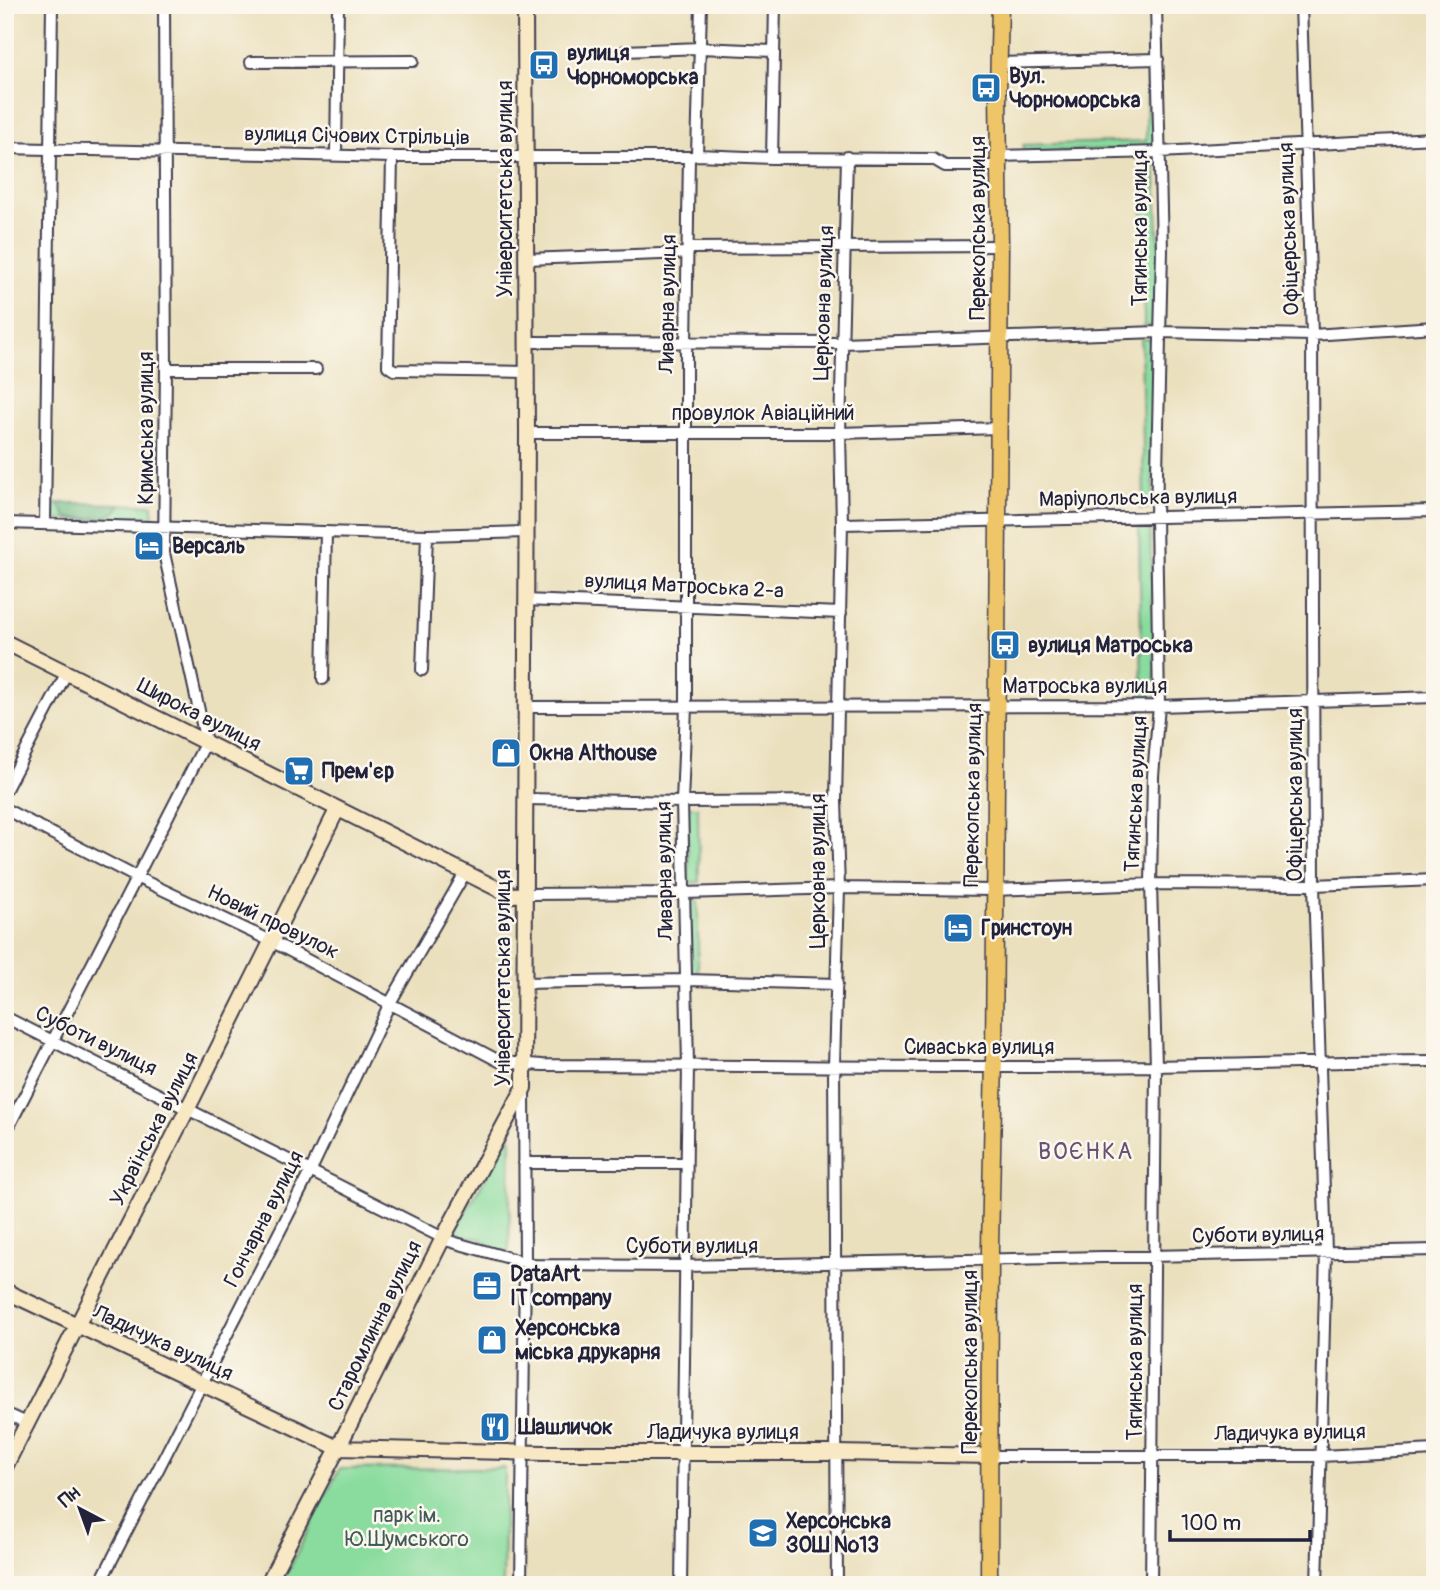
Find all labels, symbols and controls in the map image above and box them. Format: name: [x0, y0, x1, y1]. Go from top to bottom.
place label: вулиця Чорноморська: [567, 40, 699, 91]
bus stop icon: вулиця Чорноморська: [527, 48, 561, 82]
place label: Вул. Чорноморська: [1009, 63, 1141, 114]
bus stop icon: Вул. Чорноморська: [969, 71, 1003, 105]
street label: Університетська вулиця: [492, 80, 519, 298]
street label: вулиця Січових Стрільців: [244, 121, 470, 151]
street label: Перекопська вулиця: [965, 136, 992, 320]
street label: Офіцерська вулиця: [1272, 142, 1306, 316]
street label: Тягинська вулиця: [1127, 150, 1154, 306]
street label: Церковна вулиця: [808, 225, 840, 381]
street label: Ливарна вулиця: [653, 234, 683, 375]
street label: Кримська вулиця: [133, 351, 160, 505]
street label: провулок Авіаційний: [671, 400, 855, 427]
street label: Маріупольська вулиця: [1039, 483, 1237, 513]
hotel icon: Версаль: [132, 529, 166, 563]
place label: Версаль: [172, 533, 245, 560]
street label: вулиця Матроська 2-а: [584, 567, 784, 605]
bus stop icon: вулиця Матроська: [988, 628, 1022, 662]
place label: вулиця Матроська: [1028, 632, 1193, 659]
street label: Широка вулиця: [132, 672, 266, 758]
street label: Матроська вулиця: [1003, 673, 1167, 700]
street label: Перекопська вулиця: [958, 703, 988, 887]
street label: Офіцерська вулиця: [1282, 708, 1309, 882]
street label: Тягинська вулиця: [1118, 715, 1154, 873]
shop icon: Окна Althouse: [489, 736, 523, 770]
place label: Окна Althouse: [529, 740, 657, 767]
supermarket icon: Прем'єр: [282, 754, 316, 788]
place label: Прем'єр: [322, 758, 394, 785]
street label: Церковна вулиця: [805, 793, 832, 949]
street label: Ливарна вулиця: [650, 801, 680, 942]
street label: Університетська вулиця: [490, 869, 517, 1087]
street label: Новий провулок: [203, 878, 343, 966]
hotel icon: Гринстоун: [941, 911, 975, 945]
place label: Гринстоун: [981, 915, 1072, 942]
street label: Суботи вулиця: [31, 1000, 161, 1082]
street label: Сиваська вулиця: [904, 1034, 1054, 1061]
street label: Українська вулиця: [104, 1048, 204, 1210]
district label: ВОЄНКА: [1038, 1137, 1134, 1166]
street label: Гончарна вулиця: [218, 1146, 310, 1292]
street label: Суботи вулиця: [1192, 1220, 1324, 1250]
street label: Суботи вулиця: [626, 1233, 758, 1260]
street label: Старомлинна вулиця: [322, 1236, 428, 1416]
place label: DataArt IT company: [510, 1261, 612, 1312]
office icon: DataArt IT company: [470, 1269, 504, 1303]
street label: Перекопська вулиця: [957, 1270, 984, 1454]
street label: Тягинська вулиця: [1122, 1284, 1149, 1440]
street label: Ладичука вулиця: [88, 1298, 237, 1387]
place label: Херсонська міська друкарня: [515, 1315, 661, 1366]
shop icon: Херсонська міська друкарня: [475, 1323, 509, 1357]
restaurant icon: Шашличок: [478, 1410, 512, 1444]
place label: Шашличок: [517, 1414, 613, 1441]
street label: Ладичука вулиця: [1213, 1418, 1366, 1448]
street label: Ладичука вулиця: [646, 1419, 799, 1446]
north arrow: [46, 1474, 116, 1544]
text: Пн: [54, 1481, 85, 1513]
scale bar: [1170, 1499, 1310, 1543]
park label: парк ім. Ю.Шумського: [345, 1502, 469, 1553]
place label: Херсонська ЗОШ №13: [786, 1508, 891, 1559]
text: 100 m: [1181, 1510, 1241, 1537]
school or university icon: Херсонська ЗОШ №13: [746, 1516, 780, 1550]

